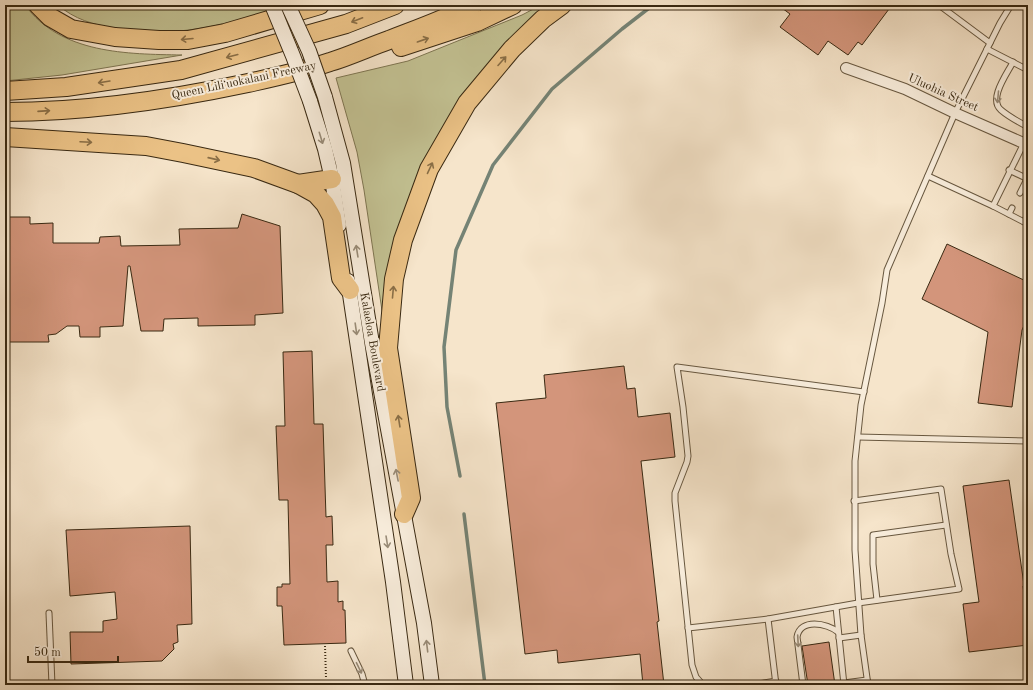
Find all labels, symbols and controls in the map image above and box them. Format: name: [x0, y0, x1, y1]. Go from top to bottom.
one-way arrow: [351, 17, 363, 24]
one-way arrow: [181, 35, 194, 43]
one-way arrow: [416, 36, 429, 43]
one-way arrow: [225, 53, 238, 60]
one-way arrow: [497, 56, 506, 66]
street label: Queen Liliʻuokalani Freeway: [170, 59, 318, 102]
street label: Uluohia Street: [906, 72, 980, 114]
one-way arrow: [98, 78, 111, 86]
one-way arrow: [994, 91, 1001, 104]
one-way arrow: [37, 107, 50, 114]
one-way arrow: [318, 132, 326, 144]
one-way arrow: [79, 138, 92, 146]
one-way arrow: [208, 156, 221, 164]
one-way arrow: [426, 162, 434, 174]
one-way arrow: [353, 245, 361, 258]
one-way arrow: [389, 286, 396, 299]
street label: Kalaeloa Boulevard: [357, 291, 387, 393]
one-way arrow: [352, 322, 360, 335]
one-way arrow: [395, 415, 403, 428]
one-way arrow: [393, 469, 401, 482]
one-way arrow: [383, 535, 391, 548]
one-way arrow: [794, 634, 802, 647]
scale bar: [28, 638, 118, 664]
one-way arrow: [423, 640, 431, 653]
text: 50 m: [34, 646, 61, 659]
one-way arrow: [356, 661, 363, 673]

